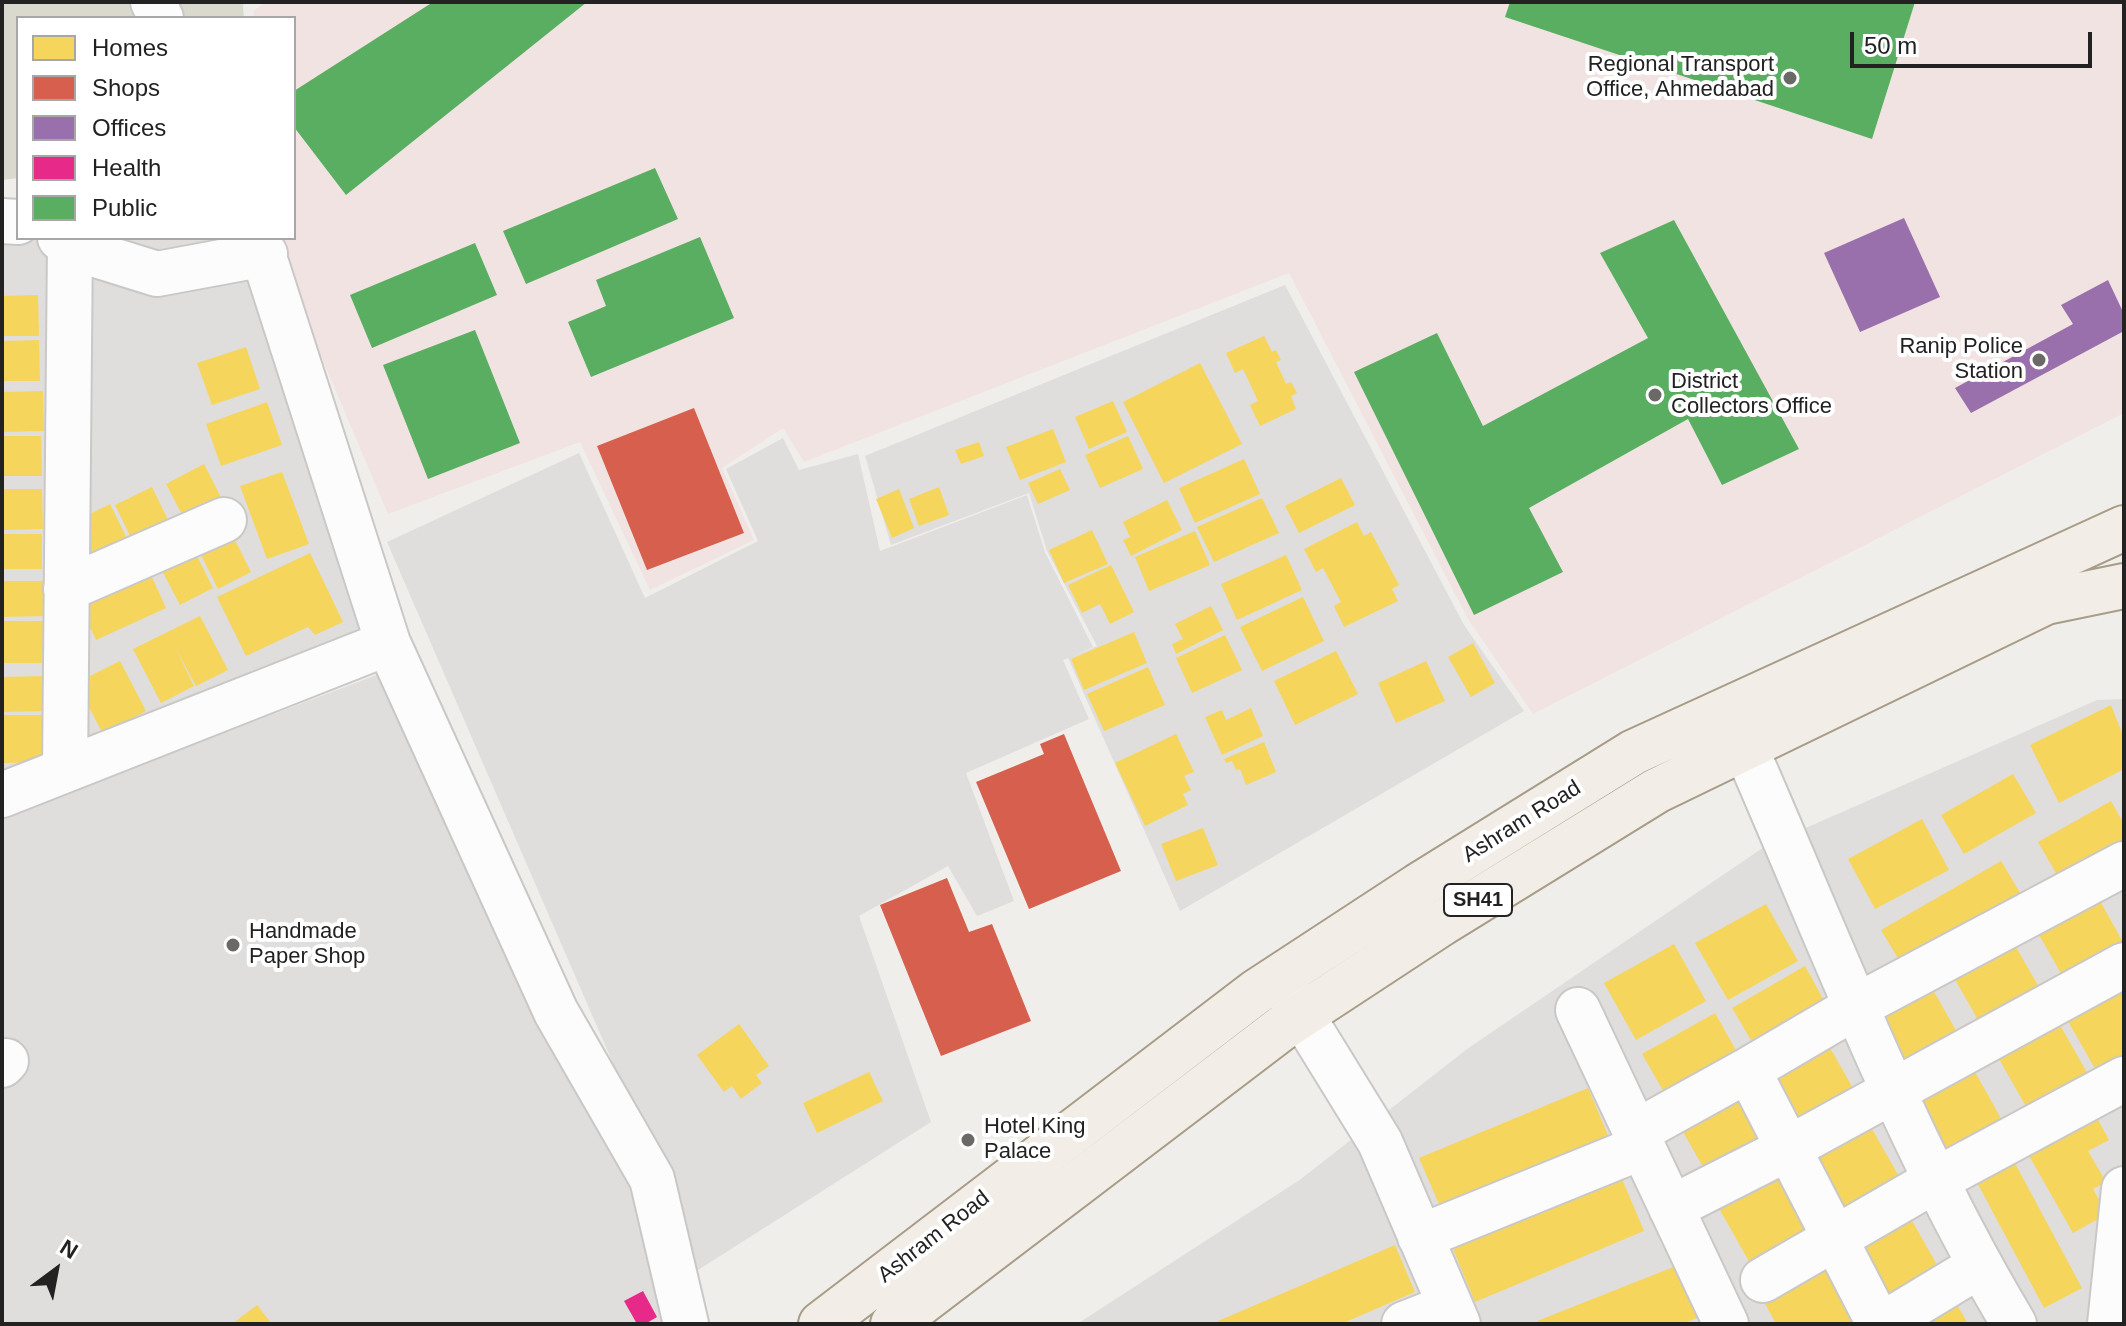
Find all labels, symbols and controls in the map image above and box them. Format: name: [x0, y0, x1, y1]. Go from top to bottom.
legend: [16, 16, 296, 240]
scale bar: [1854, 16, 2096, 66]
text: 50 m: [1864, 32, 1917, 59]
text: Homes: [92, 34, 168, 61]
place label: Regional Transport Office, Ahmedabad: [1586, 52, 1774, 104]
marker: Regional Transport Office, Ahmedabad: [1781, 69, 1799, 87]
text: Shops: [92, 74, 160, 101]
text: Offices: [92, 114, 166, 141]
text: Health: [92, 154, 161, 181]
text: Public: [92, 194, 157, 221]
place label: Ranip Police Station: [1899, 334, 2023, 386]
marker: Ranip Police Station: [2030, 351, 2048, 369]
place label: District Collectors Office: [1671, 369, 1832, 420]
marker: District Collectors Office: [1646, 386, 1664, 404]
street label: Ashram Road: [1458, 775, 1586, 869]
road number: SH41: [1444, 884, 1512, 916]
place label: Handmade Paper Shop: [249, 919, 365, 970]
marker: Handmade Paper Shop: [224, 936, 242, 954]
place label: Hotel King Palace: [984, 1114, 1086, 1166]
marker: Hotel King Palace: [959, 1131, 977, 1149]
street label: Ashram Road: [873, 1185, 995, 1289]
north arrow: [16, 1230, 96, 1310]
text: N: [56, 1234, 82, 1264]

